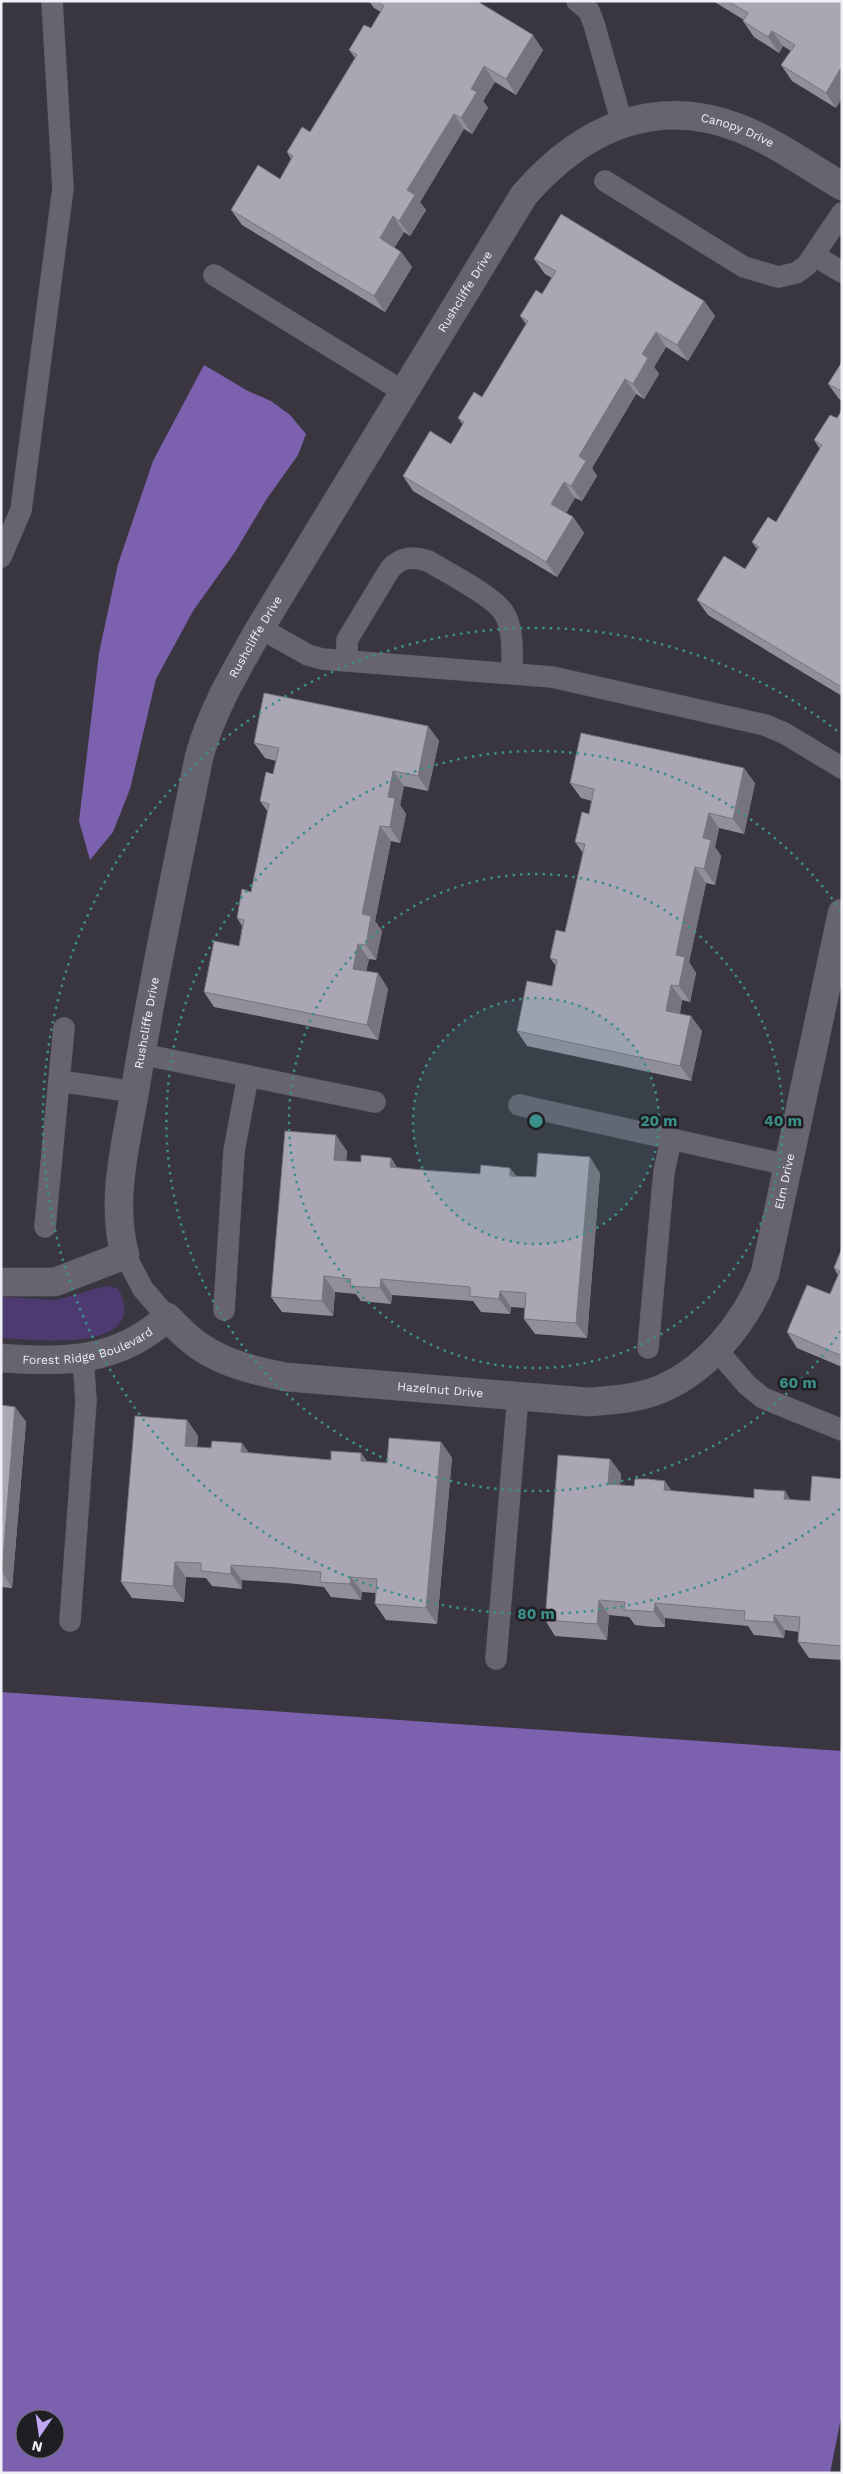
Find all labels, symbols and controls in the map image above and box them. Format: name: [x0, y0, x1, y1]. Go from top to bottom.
street label: Canopy Drive: [700, 111, 776, 150]
street label: Rushcliffe Drive: [435, 248, 495, 335]
street label: Rushcliffe Drive: [226, 593, 285, 681]
street label: Rushcliffe Drive: [132, 976, 162, 1070]
centre of rings: [527, 1112, 545, 1130]
text: 20 m: [640, 1112, 678, 1130]
text: 40 m: [764, 1112, 802, 1130]
street label: Elm Drive: [772, 1152, 797, 1211]
street label: Forest Ridge Boulevard: [22, 1324, 155, 1367]
text: 60 m: [779, 1374, 817, 1392]
street label: Hazelnut Drive: [397, 1379, 484, 1400]
text: 80 m: [517, 1605, 555, 1623]
north arrow: [15, 2409, 65, 2459]
text: N: [30, 2438, 44, 2456]

